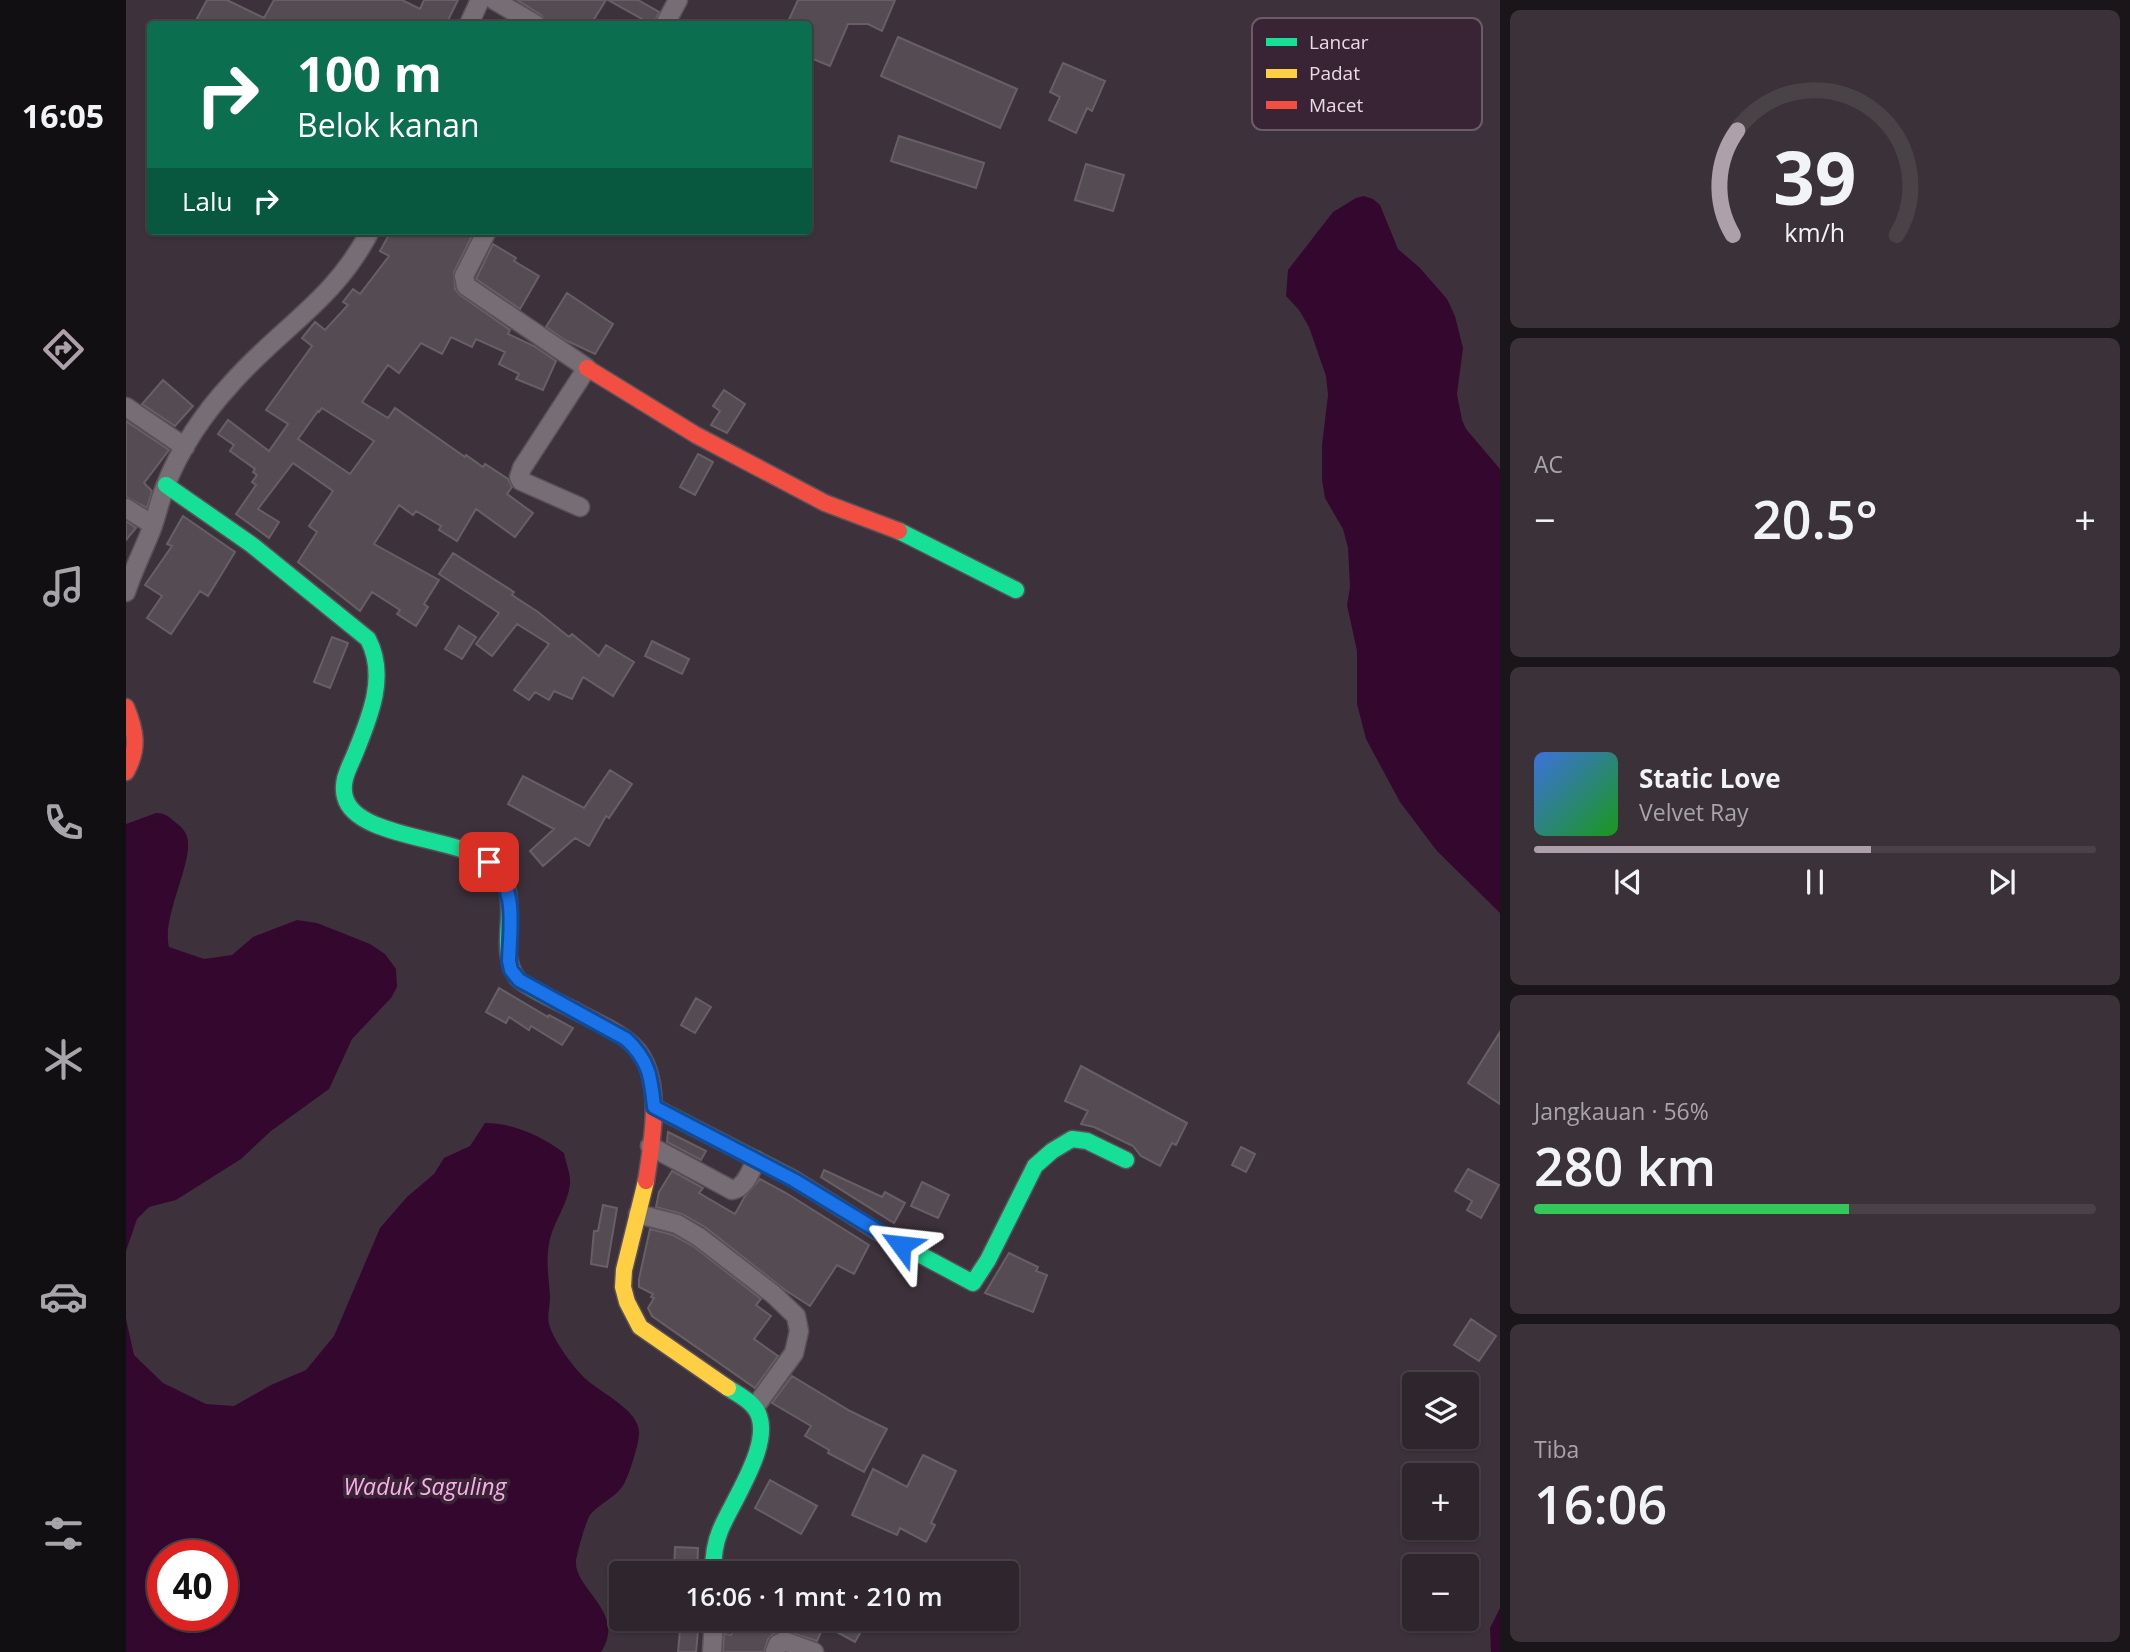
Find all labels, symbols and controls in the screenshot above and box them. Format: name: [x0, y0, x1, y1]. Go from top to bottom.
legend: [1252, 18, 1482, 130]
text: Lancar: [1309, 29, 1369, 55]
text: 100 m: [297, 40, 442, 106]
icon: right: [182, 49, 273, 140]
text: Padat: [1309, 60, 1360, 86]
text: Macet: [1309, 92, 1363, 118]
text: 16:05: [22, 94, 104, 137]
text: Belok kanan: [297, 103, 480, 146]
text: 39: [1773, 128, 1857, 227]
icon: right: [247, 182, 285, 220]
text: Lalu: [182, 183, 233, 219]
text: km/h: [1785, 215, 1845, 249]
icon: directions: [39, 325, 88, 374]
text: AC: [1534, 448, 1563, 480]
text: 20.5°: [1752, 483, 1878, 554]
text: −: [1534, 493, 1556, 545]
text: +: [2074, 493, 2096, 545]
icon: music: [39, 562, 88, 611]
text: Static Love: [1639, 760, 1781, 796]
text: Velvet Ray: [1639, 796, 1749, 828]
icon: phone: [39, 798, 88, 847]
pin: [459, 832, 519, 892]
icon: arrive: [470, 843, 508, 881]
icon: previous: [1609, 863, 1647, 901]
icon: pause: [1796, 863, 1834, 901]
icon: next: [1983, 863, 2021, 901]
icon: climate: [39, 1035, 88, 1084]
text: Jangkauan · 56%: [1534, 1095, 1709, 1127]
text: 280 km: [1534, 1130, 1716, 1201]
position arrow: [864, 1208, 938, 1282]
icon: car: [39, 1272, 88, 1321]
map controls: [1402, 1372, 1479, 1631]
button: layers: [1402, 1372, 1479, 1449]
text: Tiba: [1534, 1433, 1579, 1465]
button: +: [1402, 1463, 1479, 1540]
text: 16:06: [1534, 1468, 1667, 1539]
water label: Waduk Saguling: [344, 1470, 508, 1502]
icon: filters: [39, 1509, 88, 1558]
speed limit sign: 40: [147, 1540, 238, 1631]
button: −: [1402, 1554, 1479, 1631]
text: 16:06 · 1 mnt · 210 m: [685, 1578, 943, 1614]

